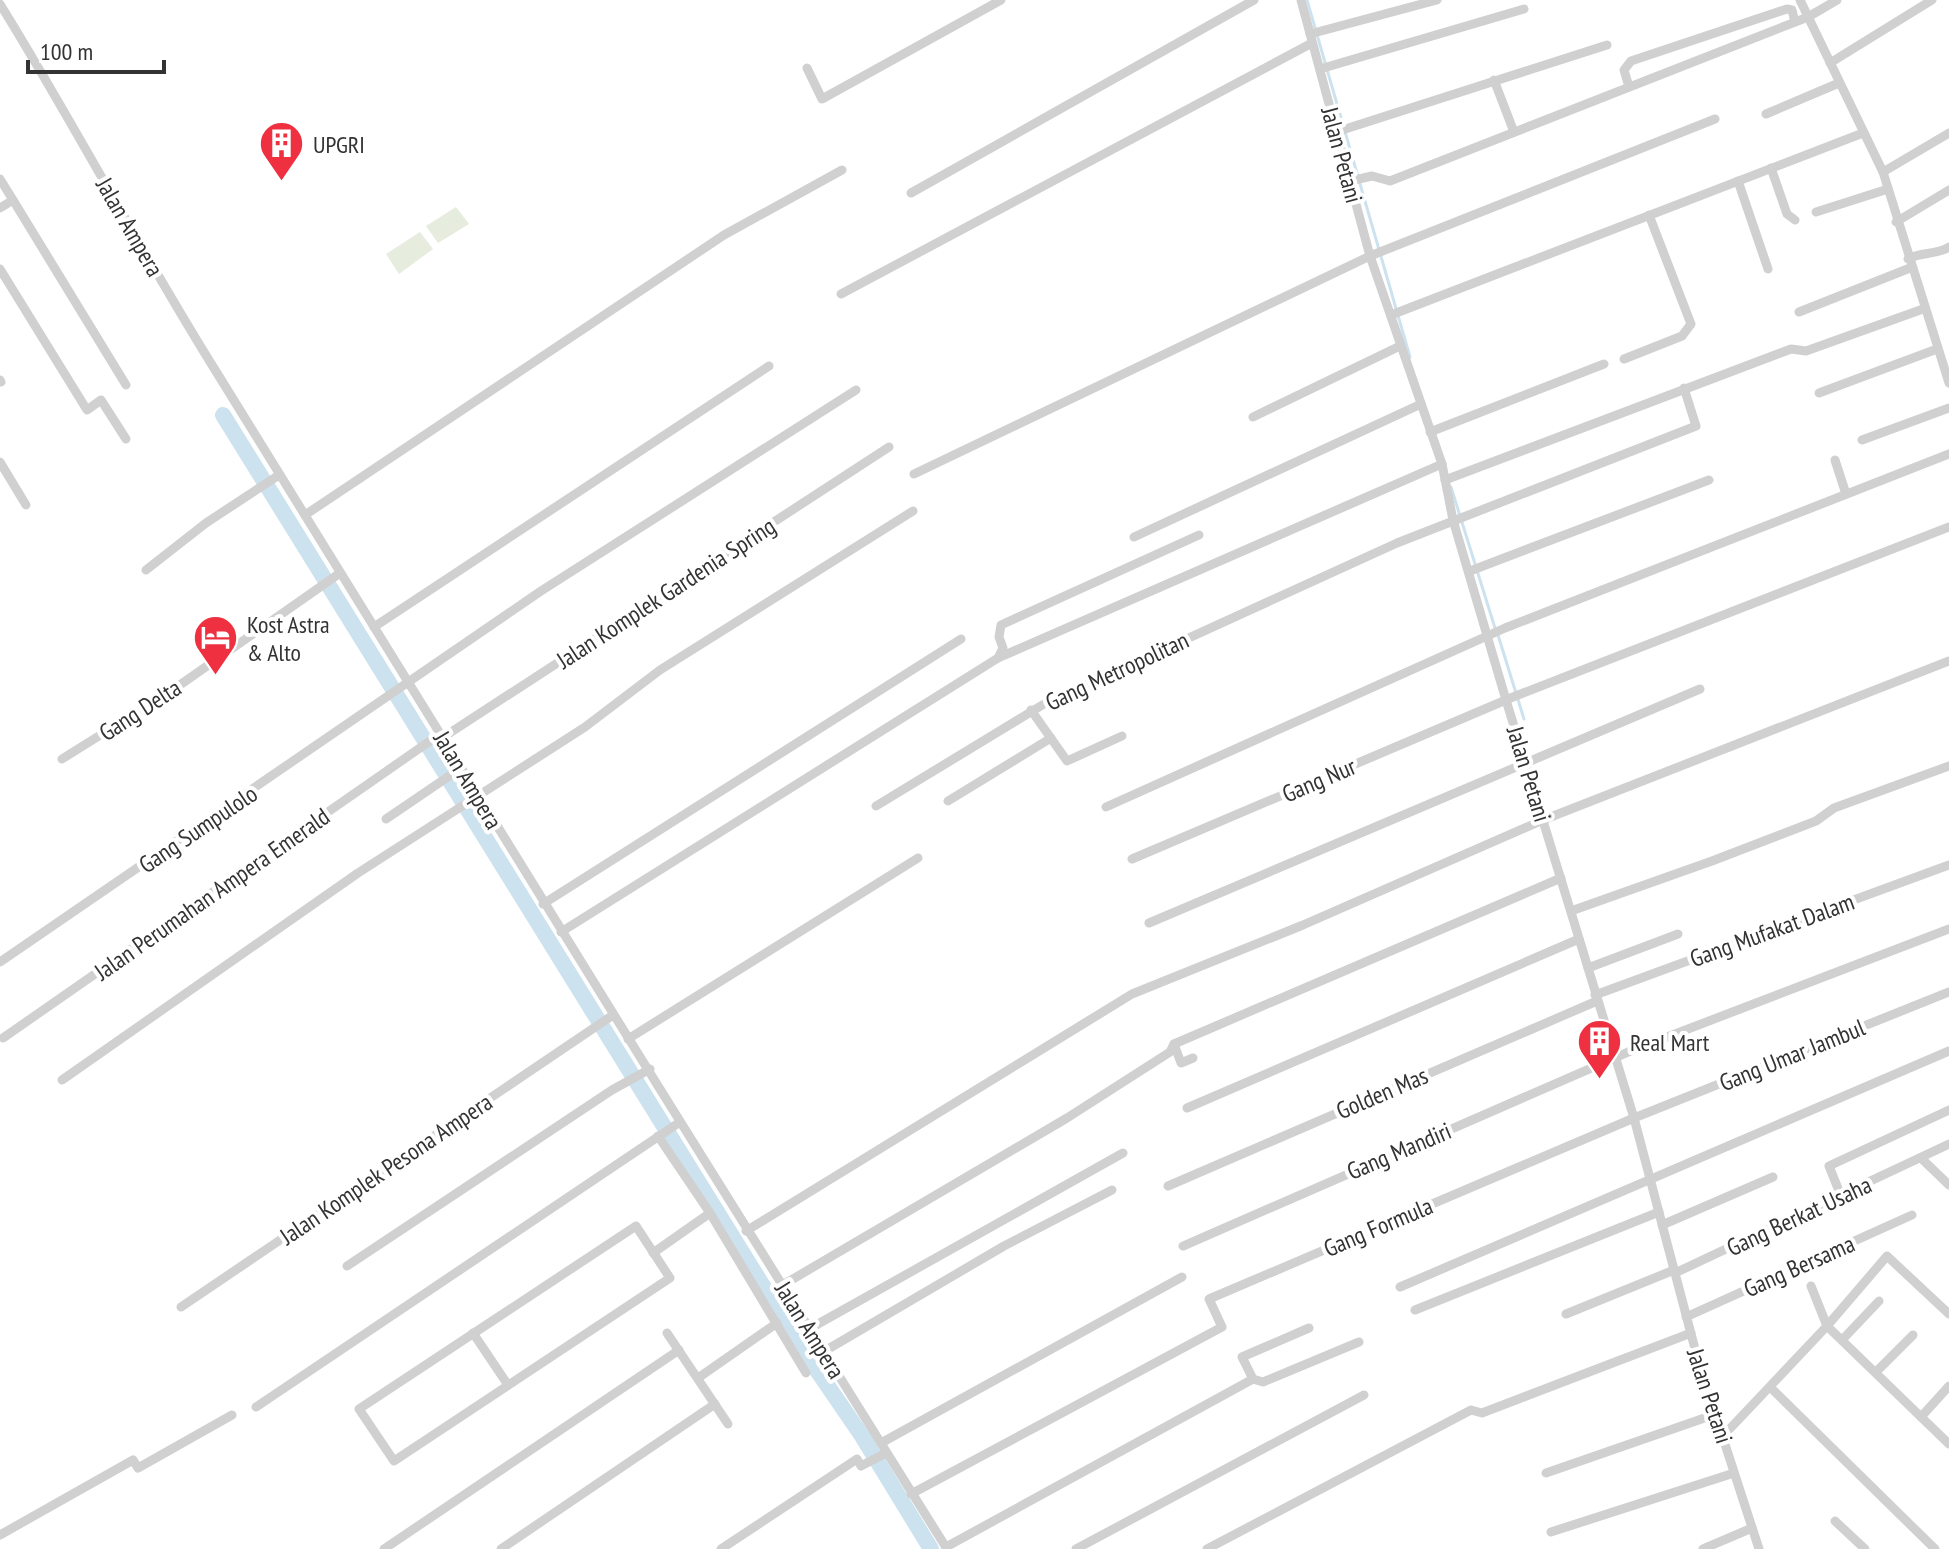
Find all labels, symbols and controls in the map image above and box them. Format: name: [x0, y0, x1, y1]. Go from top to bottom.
scale bar: [28, 24, 164, 74]
text: 100 m: [40, 36, 93, 67]
street label: Jalan Petani: [1314, 103, 1370, 206]
building icon: UPGRI: [258, 120, 306, 183]
place label: UPGRI: [313, 129, 365, 160]
street label: Jalan Ampera: [89, 171, 171, 282]
street label: Jalan Komplek Gardenia Spring: [550, 511, 781, 676]
place label: Kost Astra & Alto: [247, 609, 330, 668]
hotel icon: Kost Astra & Alto: [192, 614, 240, 677]
street label: Gang Metropolitan: [1040, 624, 1194, 718]
street label: Gang Delta: [93, 672, 187, 748]
street label: Jalan Petani: [1500, 722, 1558, 825]
street label: Jalan Ampera: [426, 724, 509, 835]
street label: Gang Nur: [1277, 750, 1361, 809]
street label: Gang Sumpulolo: [133, 778, 263, 880]
street label: Jalan Perumahan Ampera Emerald: [88, 801, 336, 988]
street label: Gang Mufakat Dalam: [1686, 886, 1858, 974]
street label: Gang Umar Jambul: [1715, 1012, 1870, 1098]
building icon: Real Mart: [1575, 1018, 1623, 1081]
place label: Real Mart: [1630, 1027, 1710, 1058]
street label: Golden Mas: [1331, 1060, 1433, 1126]
street label: Jalan Komplek Pesona Ampera: [273, 1086, 498, 1252]
street label: Gang Mandiri: [1342, 1115, 1456, 1187]
street label: Gang Berkat Usaha: [1722, 1169, 1876, 1263]
street label: Gang Formula: [1319, 1190, 1437, 1264]
street label: Gang Bersama: [1739, 1228, 1859, 1304]
street label: Jalan Ampera: [767, 1275, 852, 1384]
street label: Jalan Petani: [1680, 1344, 1740, 1447]

